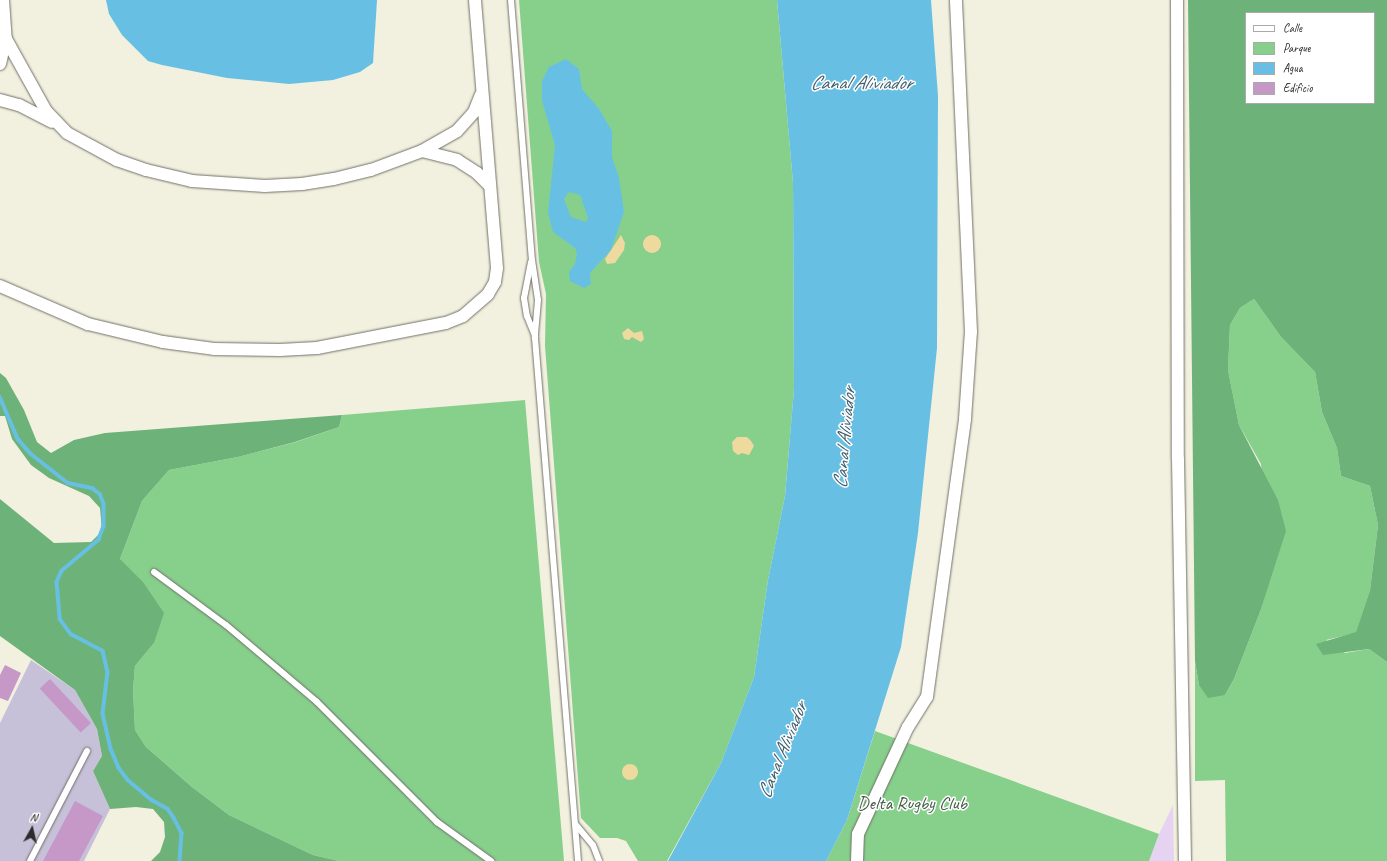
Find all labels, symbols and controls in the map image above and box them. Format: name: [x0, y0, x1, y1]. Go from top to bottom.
legend: [1245, 12, 1375, 104]
text: Calle: [1283, 20, 1302, 36]
text: Parque: [1283, 40, 1311, 56]
text: Agua: [1283, 60, 1303, 76]
water label: Canal Aliviador: [810, 70, 912, 94]
text: Edificio: [1283, 80, 1313, 96]
water label: Canal Aliviador: [828, 387, 860, 489]
water label: Canal Aliviador: [752, 699, 812, 801]
park label: Delta Rugby Club: [857, 793, 967, 815]
north arrow: [12, 809, 52, 849]
text: N: [29, 810, 38, 825]

